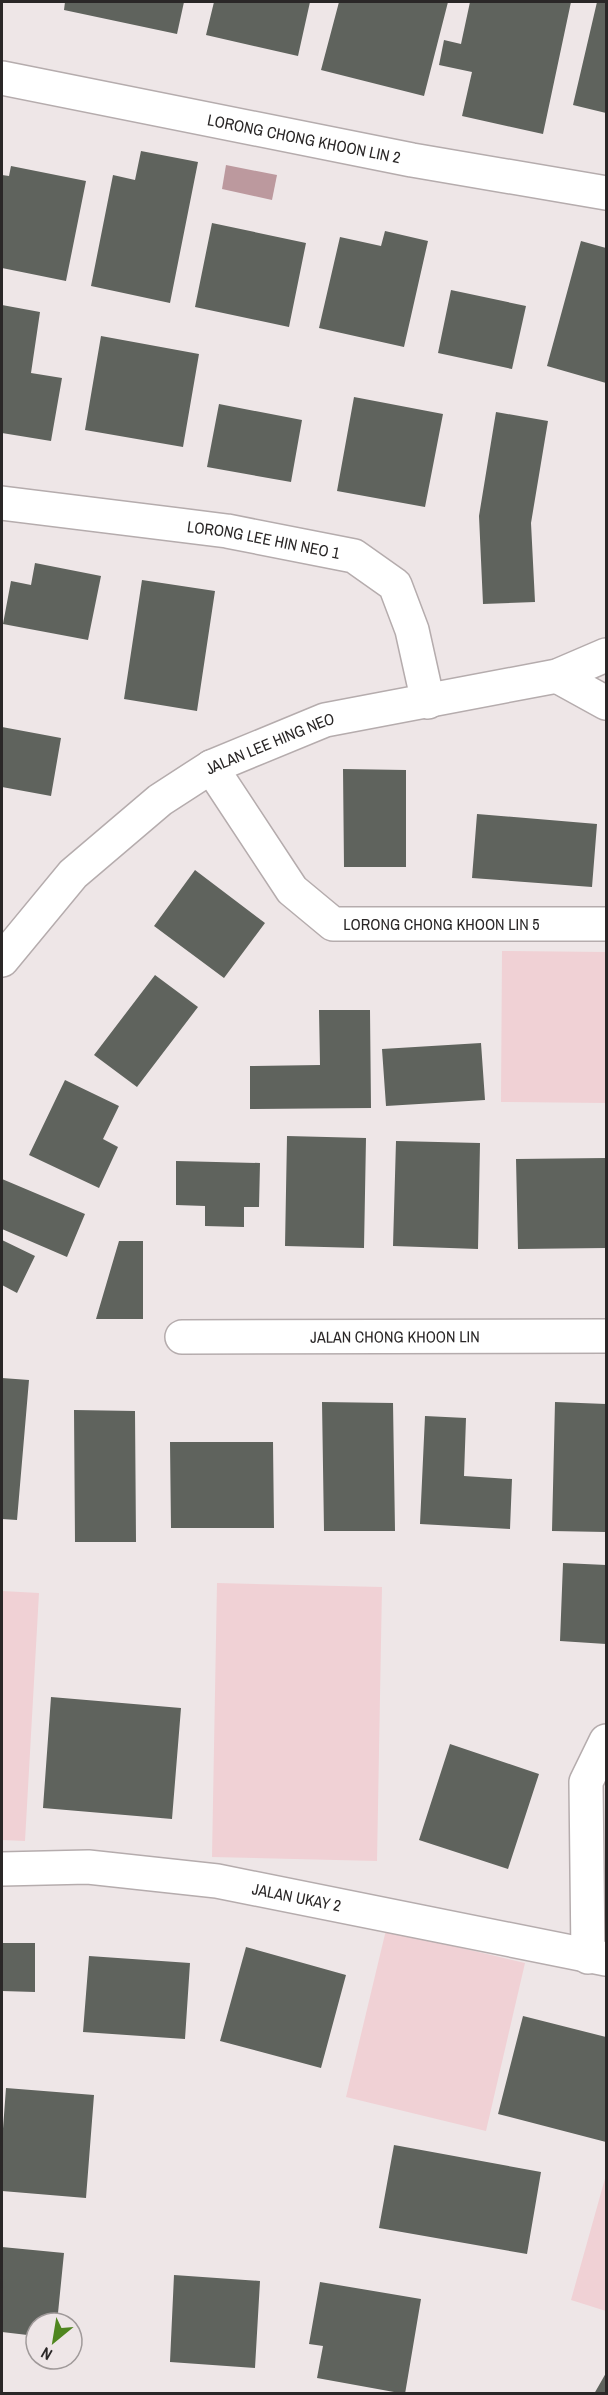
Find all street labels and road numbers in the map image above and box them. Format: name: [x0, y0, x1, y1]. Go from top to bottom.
street label: LORONG CHONG KHOON LIN 2: [206, 108, 402, 168]
street label: LORONG LEE HIN NEO 1: [186, 515, 342, 564]
street label: JALAN LEE HING NEO: [200, 707, 336, 779]
street label: LORONG CHONG KHOON LIN 5: [343, 913, 540, 935]
street label: JALAN CHONG KHOON LIN: [310, 1325, 480, 1348]
street label: JALAN UKAY 2: [250, 1877, 343, 1917]

